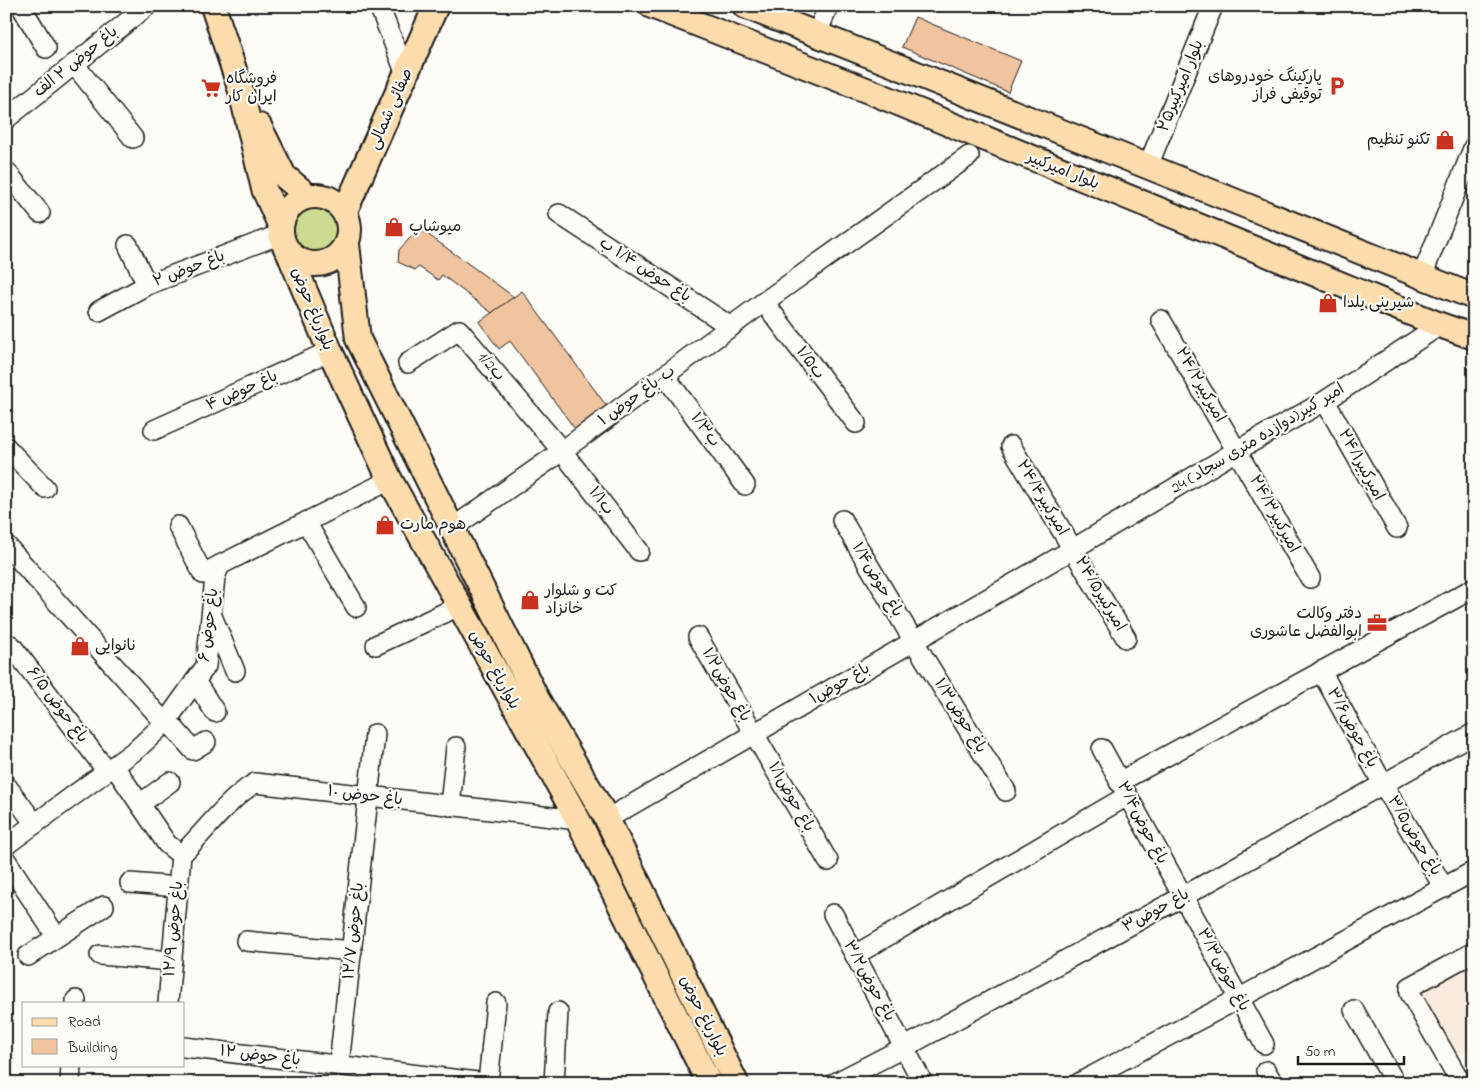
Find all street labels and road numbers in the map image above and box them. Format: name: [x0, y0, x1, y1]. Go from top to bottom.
street label: باغ حوض ۲ الف: [29, 20, 123, 104]
street label: بلوار امیرکبیر۲۵: [1152, 36, 1210, 136]
street label: صفائی شمالی: [362, 64, 420, 154]
street label: بلوار امیرکبیر: [1021, 145, 1103, 196]
street label: باغ حوض ۱/۴ ب: [594, 231, 696, 309]
street label: ۲ باغ حوض: [149, 244, 229, 294]
street label: بلوارباغ حوض: [284, 264, 340, 354]
street label: ب۱/۵: [790, 341, 830, 385]
street label: امیرکبیر۲۴/۲: [1169, 343, 1231, 427]
street label: 1/2ب: [471, 347, 511, 387]
street label: ۱ ب-باغ حوض: [593, 360, 681, 432]
street label: ۴ باغ حوض: [202, 364, 282, 418]
street label: 24 امیر کبیر(دوازده متری سجاد): [1167, 378, 1349, 500]
street label: ب۱/۳: [684, 408, 726, 452]
street label: امیرکبیر۲۴/۱: [1331, 425, 1391, 505]
street label: امیرکبیر۲۴/۴: [1010, 456, 1074, 540]
street label: امیرکبیر۲۴/۳: [1243, 471, 1305, 557]
street label: ب۱/۱: [582, 482, 620, 520]
street label: باغ حوض۱/۴: [845, 538, 909, 622]
street label: امیرکبیر۲۴/۵: [1068, 552, 1132, 636]
street label: ۶ باغ حوض: [193, 587, 225, 663]
street label: بلوارباغ حوض: [462, 626, 526, 714]
street label: باغ حوض۱/۲: [695, 643, 757, 727]
street label: باغ حوض۱: [805, 657, 875, 711]
street label: ۶/۵ باغ حوض: [20, 662, 94, 748]
street label: باغ حوض۱/۳: [927, 674, 993, 758]
street label: باغ حوض۳/۶: [1320, 684, 1384, 772]
street label: باغ حوض۱/۱: [761, 758, 821, 836]
street label: باغ حوض۳/۴: [1110, 777, 1174, 869]
street label: ۱۰ باغ حوض: [326, 779, 404, 813]
street label: باغ حوض۳/۵: [1381, 791, 1447, 881]
street label: ۱۲/۹ باغ حوض: [158, 880, 190, 978]
street label: ۱۲/۷ باغ حوض: [337, 881, 371, 981]
street label: باغ حوض۳: [1118, 883, 1194, 939]
street label: باغ حوض۳/۳: [1190, 924, 1256, 1016]
street label: باغ حوض۳/۲: [837, 936, 901, 1026]
street label: بلوارباغ حوض: [673, 971, 733, 1061]
street label: ۱۲ باغ حوض: [218, 1039, 302, 1073]

